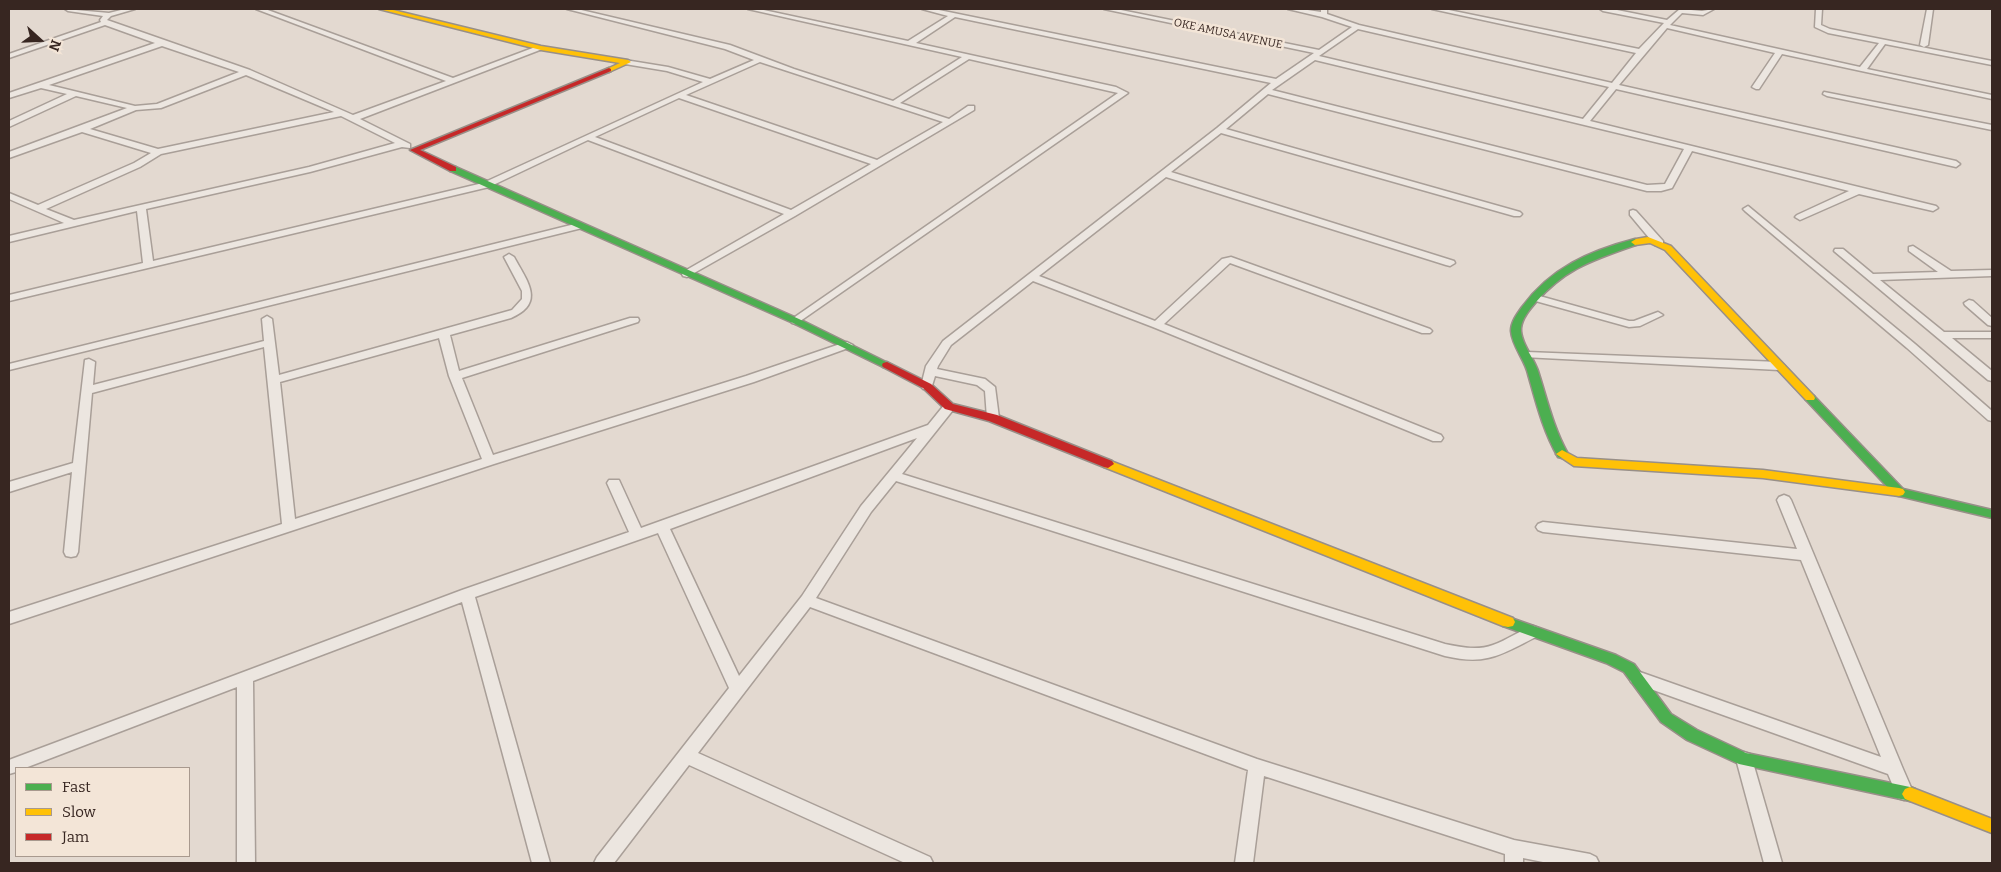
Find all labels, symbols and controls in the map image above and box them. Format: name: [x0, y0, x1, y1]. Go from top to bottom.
north arrow: [15, 15, 65, 65]
street label: OKE AMUSA AVENUE: [1172, 16, 1284, 52]
text: N: [45, 37, 64, 53]
legend: [15, 767, 190, 857]
text: Fast: [62, 778, 91, 796]
text: Slow: [62, 803, 96, 821]
text: Jam: [62, 828, 89, 846]

